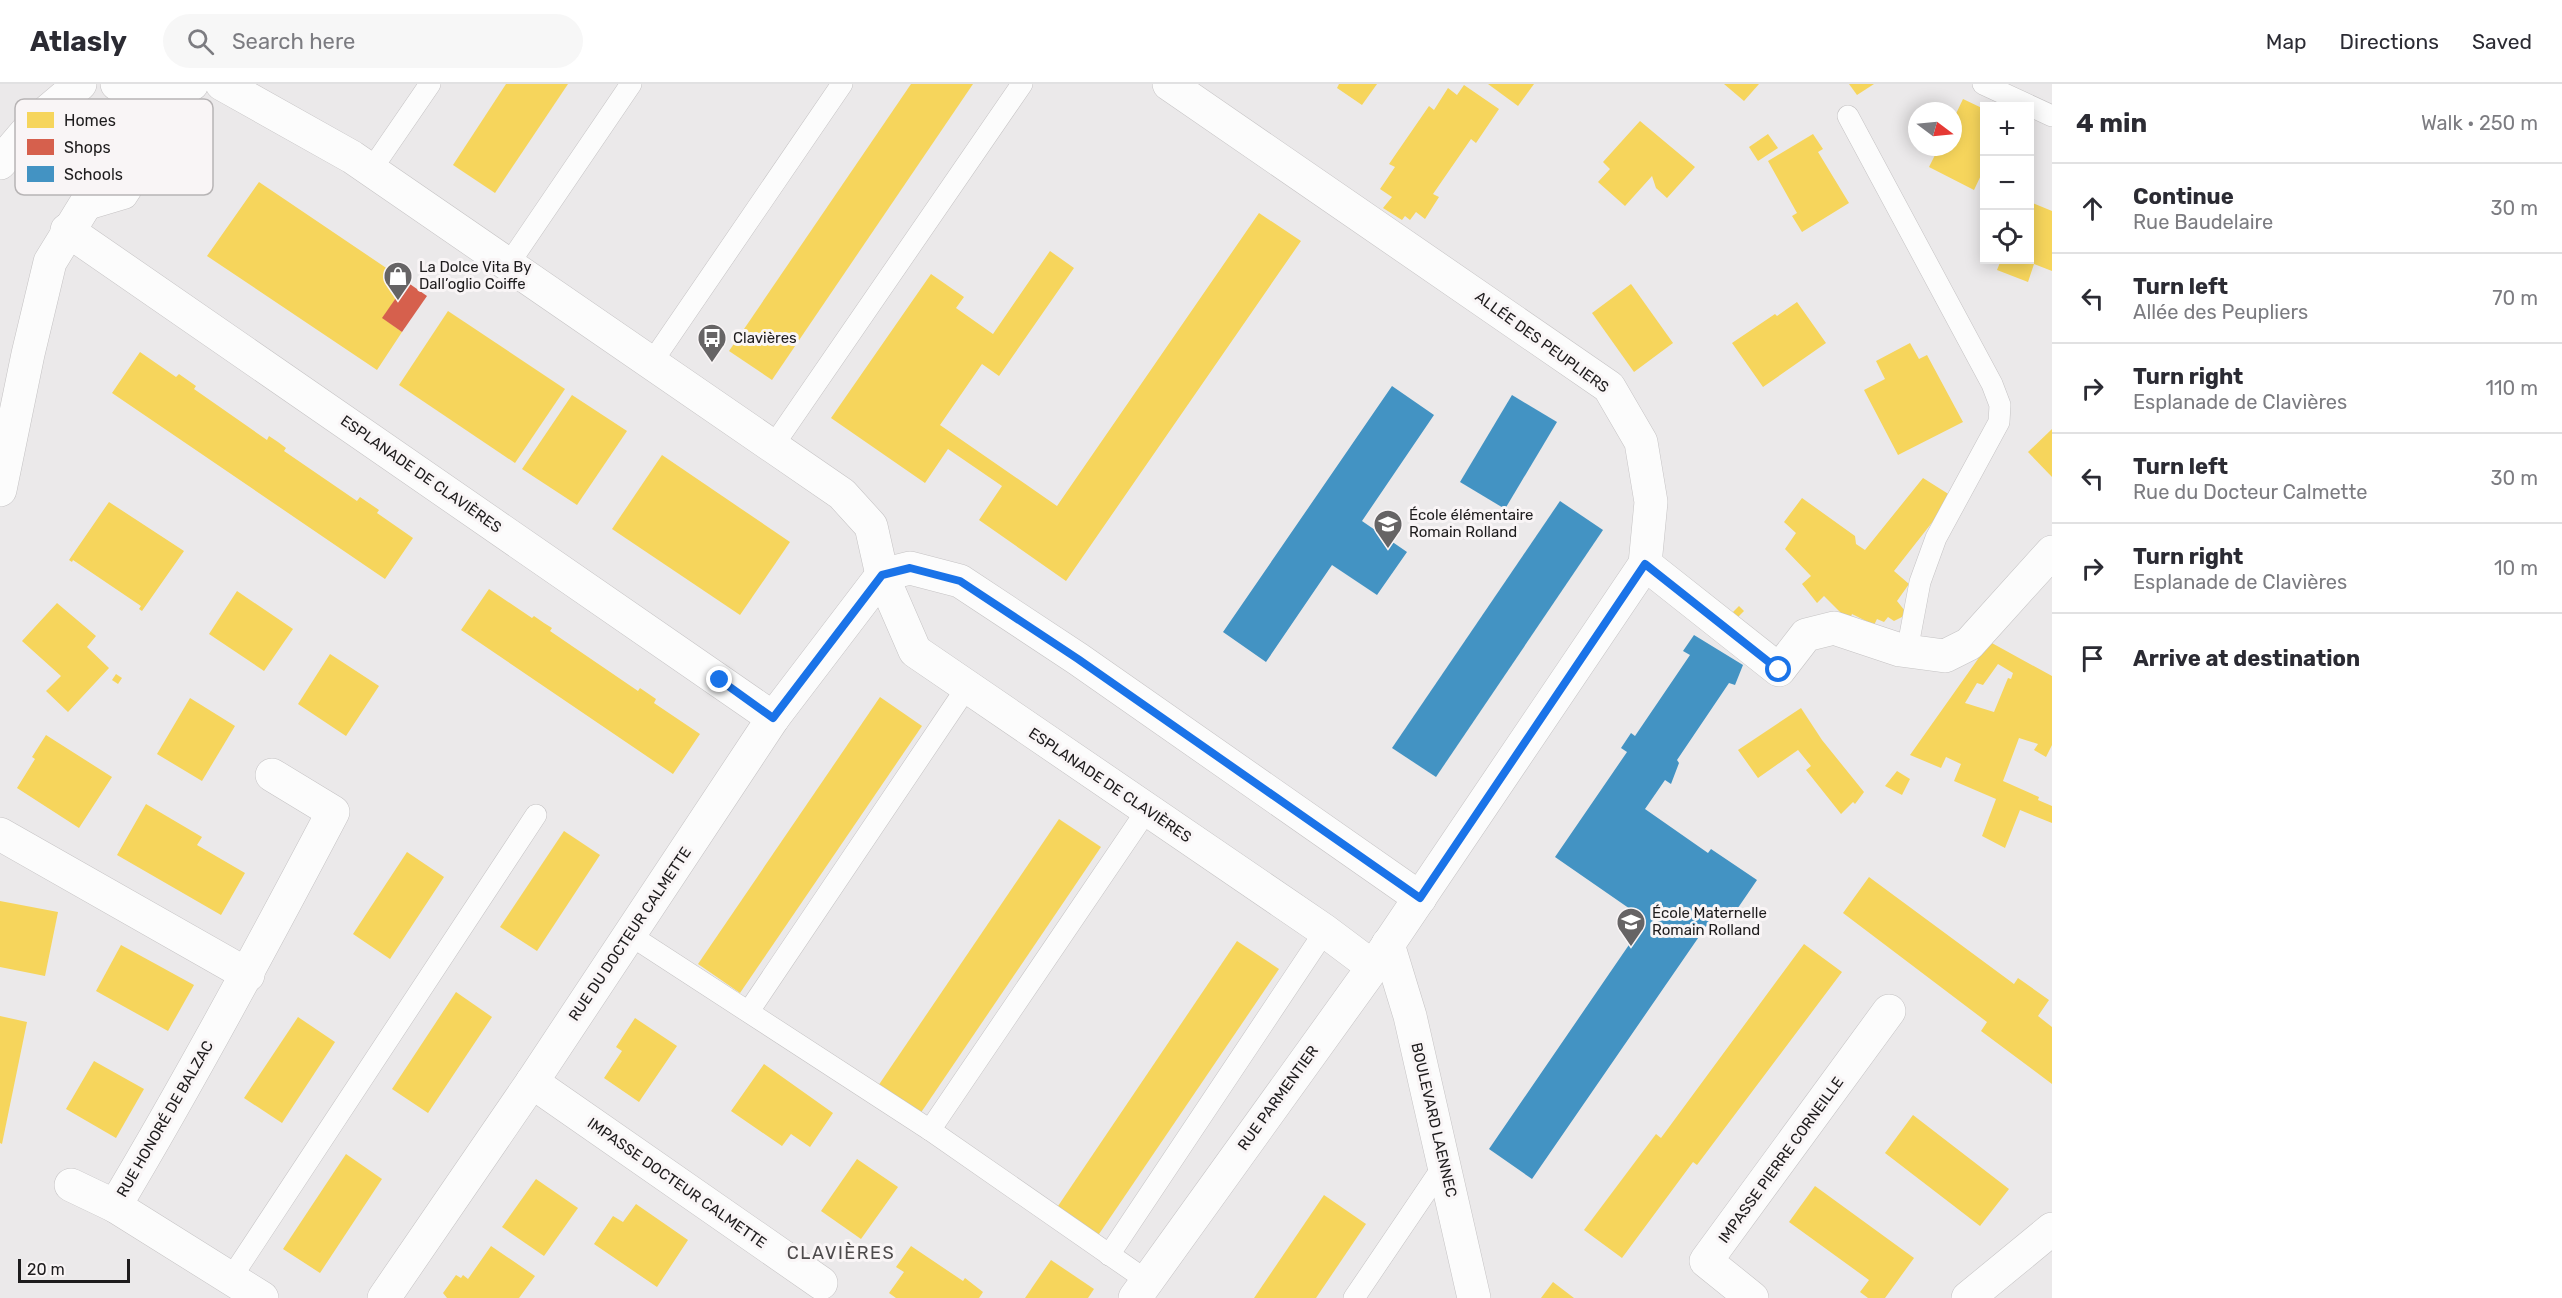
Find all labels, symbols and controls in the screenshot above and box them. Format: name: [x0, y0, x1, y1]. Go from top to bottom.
search box: [163, 14, 583, 68]
text: Atlasly: [30, 25, 127, 58]
icon: search: [184, 25, 217, 58]
text: Search here: [232, 28, 355, 55]
text: Map: [2266, 29, 2307, 54]
text: Directions: [2340, 29, 2439, 54]
text: Saved: [2472, 29, 2532, 54]
legend: [15, 99, 213, 195]
north arrow: [1908, 102, 1962, 156]
map controls: [1980, 102, 2034, 264]
button: +: [1980, 102, 2034, 156]
text: 4 min: [2076, 108, 2147, 139]
text: Homes: [64, 111, 116, 130]
text: Walk · 250 m: [2421, 111, 2538, 135]
text: Shops: [64, 138, 111, 157]
button: −: [1980, 156, 2034, 210]
text: Schools: [64, 165, 123, 184]
text: Continue: [2133, 183, 2234, 210]
icon: ahead: [2076, 192, 2109, 225]
text: 30 m: [2491, 196, 2538, 220]
button: locate: [1980, 210, 2034, 264]
text: Rue Baudelaire: [2133, 210, 2273, 234]
place label: La Dolce Vita By Dall’oglio Coiffe: [419, 258, 531, 293]
shop icon: La Dolce Vita By Dall’oglio Coiffe: [382, 260, 414, 302]
text: Turn left: [2133, 273, 2228, 300]
icon: left: [2076, 282, 2109, 315]
text: 70 m: [2492, 286, 2538, 310]
street label: ALLÉE DES PEUPLIERS: [1472, 287, 1612, 397]
text: Allée des Peupliers: [2133, 300, 2308, 324]
bus stop icon: Clavières: [696, 322, 728, 364]
place label: Clavières: [733, 329, 797, 347]
text: Turn right: [2133, 363, 2243, 390]
icon: right: [2076, 372, 2109, 405]
text: 110 m: [2486, 376, 2538, 400]
text: Esplanade de Clavières: [2133, 390, 2347, 414]
street label: ESPLANADE DE CLAVIÈRES: [337, 411, 505, 537]
text: Turn left: [2133, 453, 2228, 480]
icon: left: [2076, 462, 2109, 495]
text: 30 m: [2491, 466, 2538, 490]
text: Rue du Docteur Calmette: [2133, 480, 2367, 504]
place label: École élémentaire Romain Rolland: [1409, 506, 1534, 541]
school or university icon: École élémentaire Romain Rolland: [1372, 508, 1404, 550]
text: Turn right: [2133, 543, 2243, 570]
icon: right: [2076, 552, 2109, 585]
text: 10 m: [2494, 556, 2538, 580]
text: Esplanade de Clavières: [2133, 570, 2347, 594]
icon: arrive: [2076, 642, 2109, 675]
text: Arrive at destination: [2133, 645, 2360, 672]
route start: [1765, 656, 1791, 682]
route end: [706, 666, 732, 692]
street label: ESPLANADE DE CLAVIÈRES: [1025, 724, 1195, 846]
street label: RUE DU DOCTEUR CALMETTE: [565, 844, 695, 1024]
place label: École Maternelle Romain Rolland: [1652, 904, 1767, 939]
school or university icon: École Maternelle Romain Rolland: [1615, 906, 1647, 948]
street label: RUE HONORÉ DE BALZAC: [113, 1038, 217, 1200]
street label: BOULEVARD LAENNEC: [1407, 1041, 1461, 1199]
street label: RUE PARMENTIER: [1234, 1042, 1322, 1154]
street label: IMPASSE PIERRE CORNEILLE: [1715, 1073, 1847, 1247]
street label: IMPASSE DOCTEUR CALMETTE: [584, 1114, 770, 1252]
district label: CLAVIÈRES: [787, 1242, 895, 1264]
scale bar: [18, 1256, 130, 1284]
text: 20 m: [27, 1260, 65, 1279]

